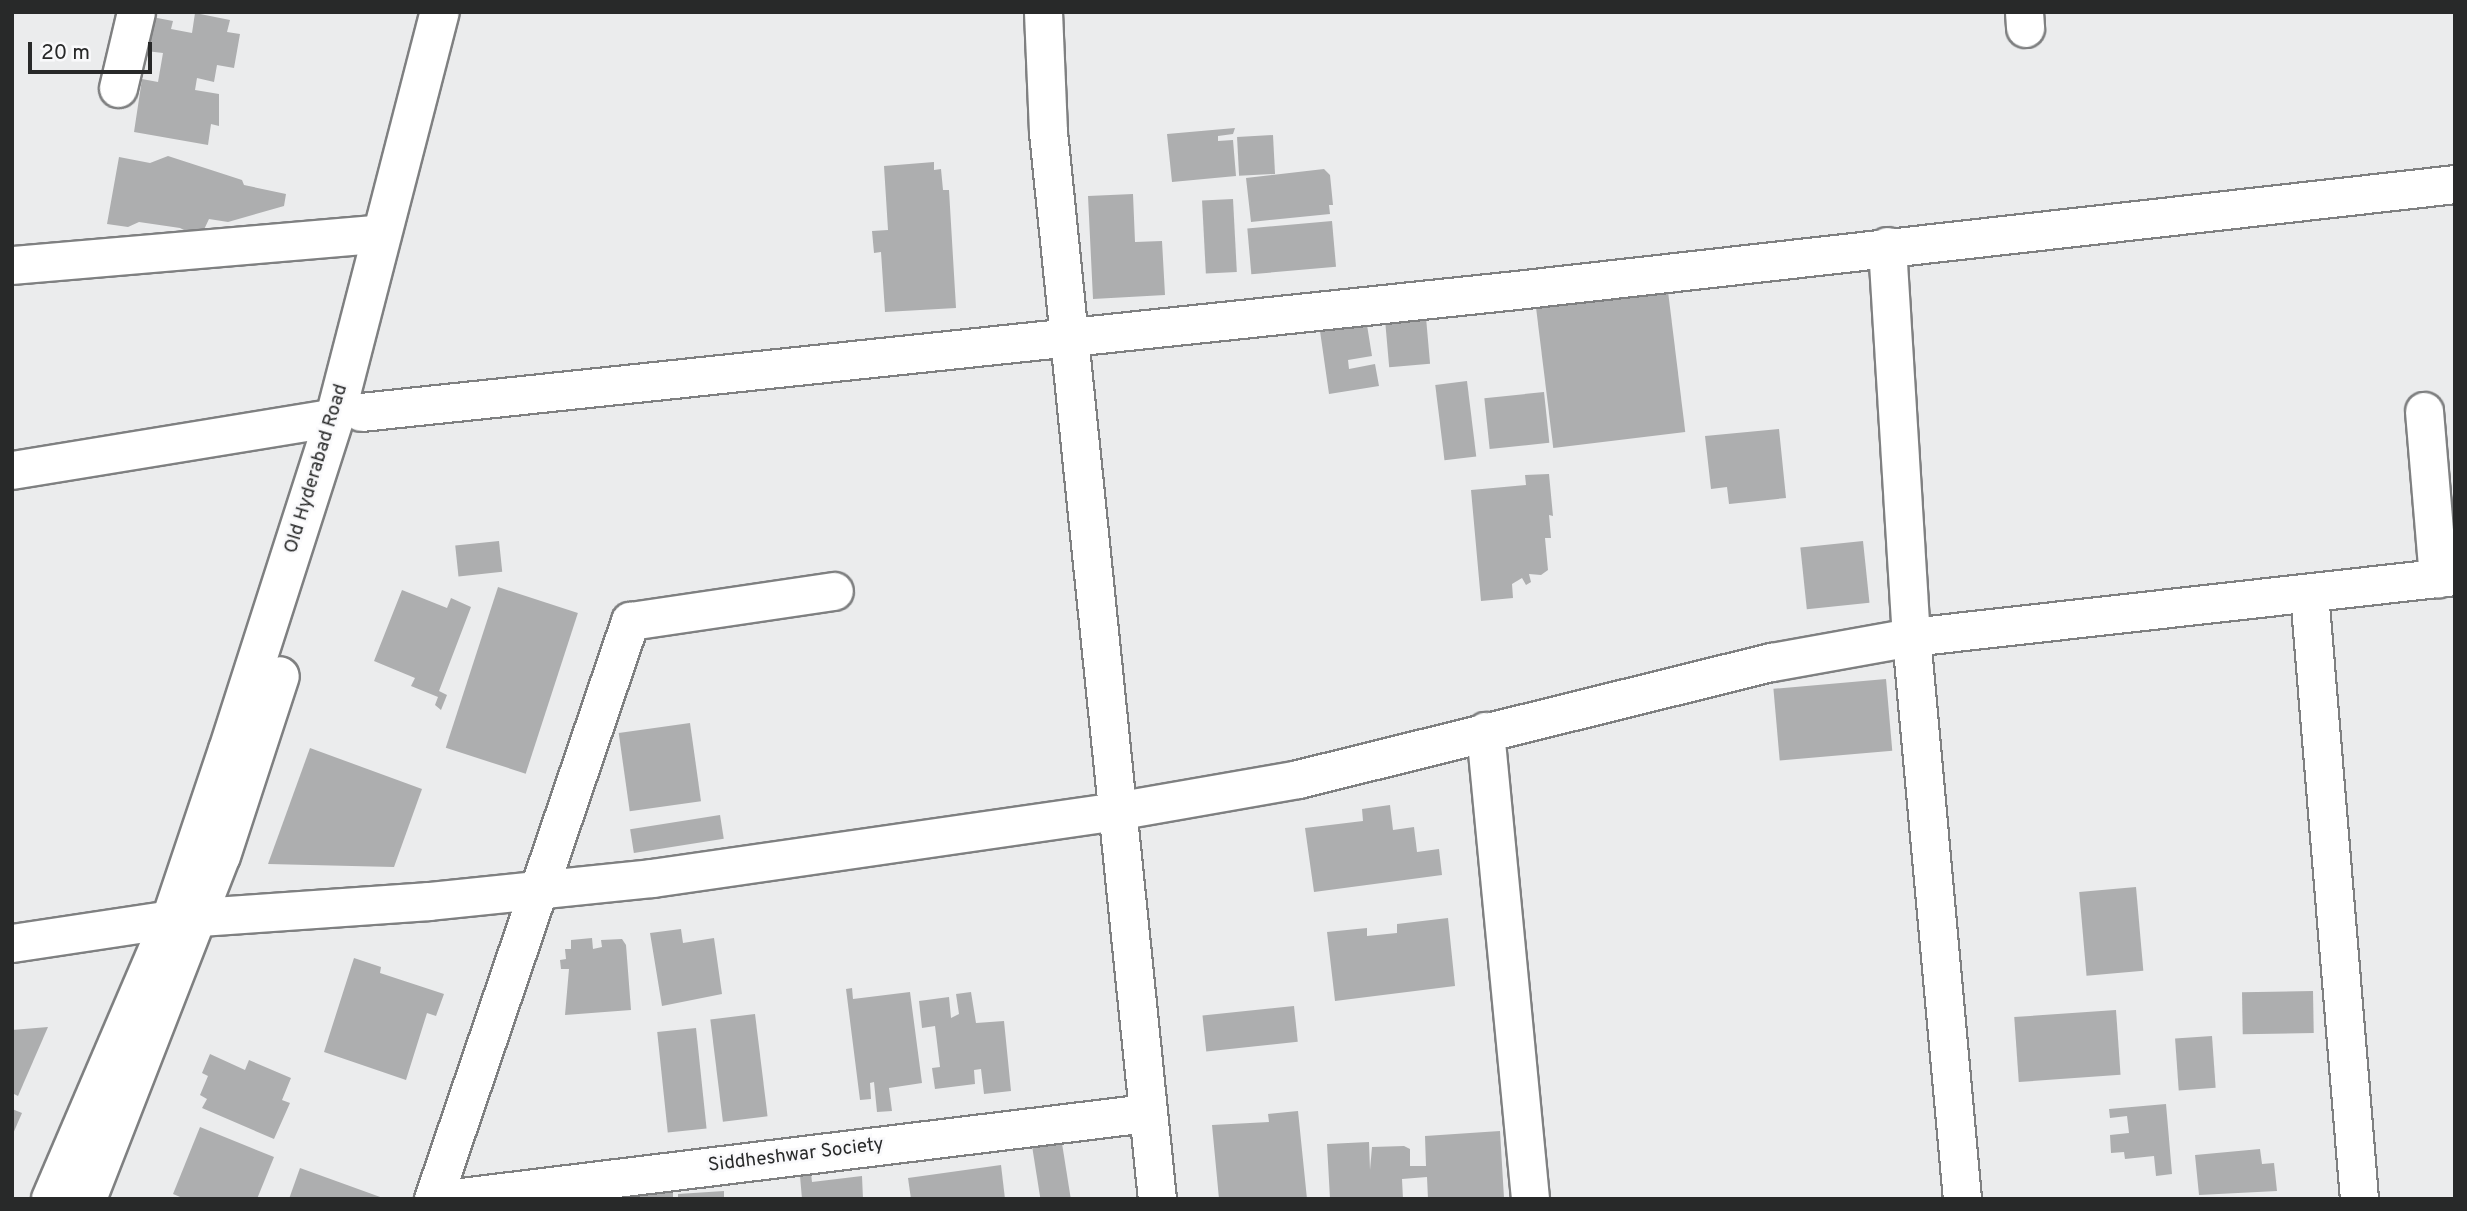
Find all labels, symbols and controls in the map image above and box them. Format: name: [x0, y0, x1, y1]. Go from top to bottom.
scale bar: [32, 28, 156, 72]
text: 20 m: [41, 40, 90, 67]
street label: Old Hyderabad Road: [280, 382, 354, 556]
street label: Siddheshwar Society: [707, 1134, 885, 1178]

